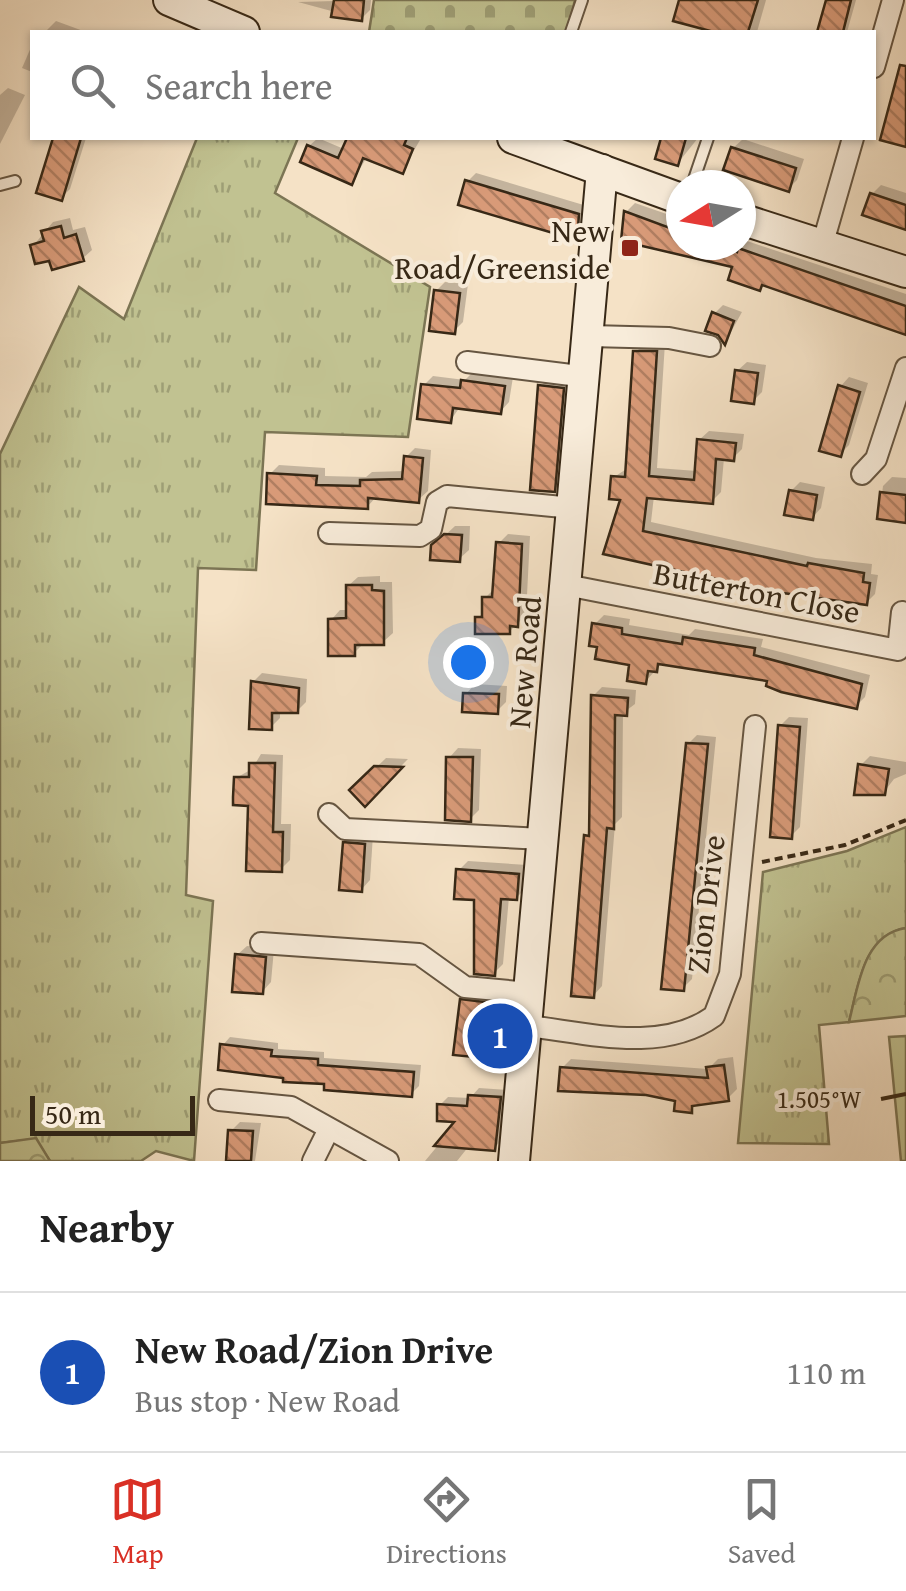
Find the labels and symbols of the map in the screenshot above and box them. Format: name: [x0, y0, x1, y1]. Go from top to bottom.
north arrow: [666, 170, 756, 260]
place label: New Road/Greenside: [395, 207, 610, 291]
marker: New Road/Greenside: [619, 237, 641, 259]
street label: Butterton Close: [650, 549, 864, 635]
street label: New Road: [495, 594, 553, 730]
your location: [443, 637, 494, 688]
street label: Zion Drive: [673, 832, 737, 976]
pin: 1: [468, 998, 532, 1074]
text: 1.505°W: [777, 1081, 861, 1117]
scale bar: [30, 1091, 195, 1136]

